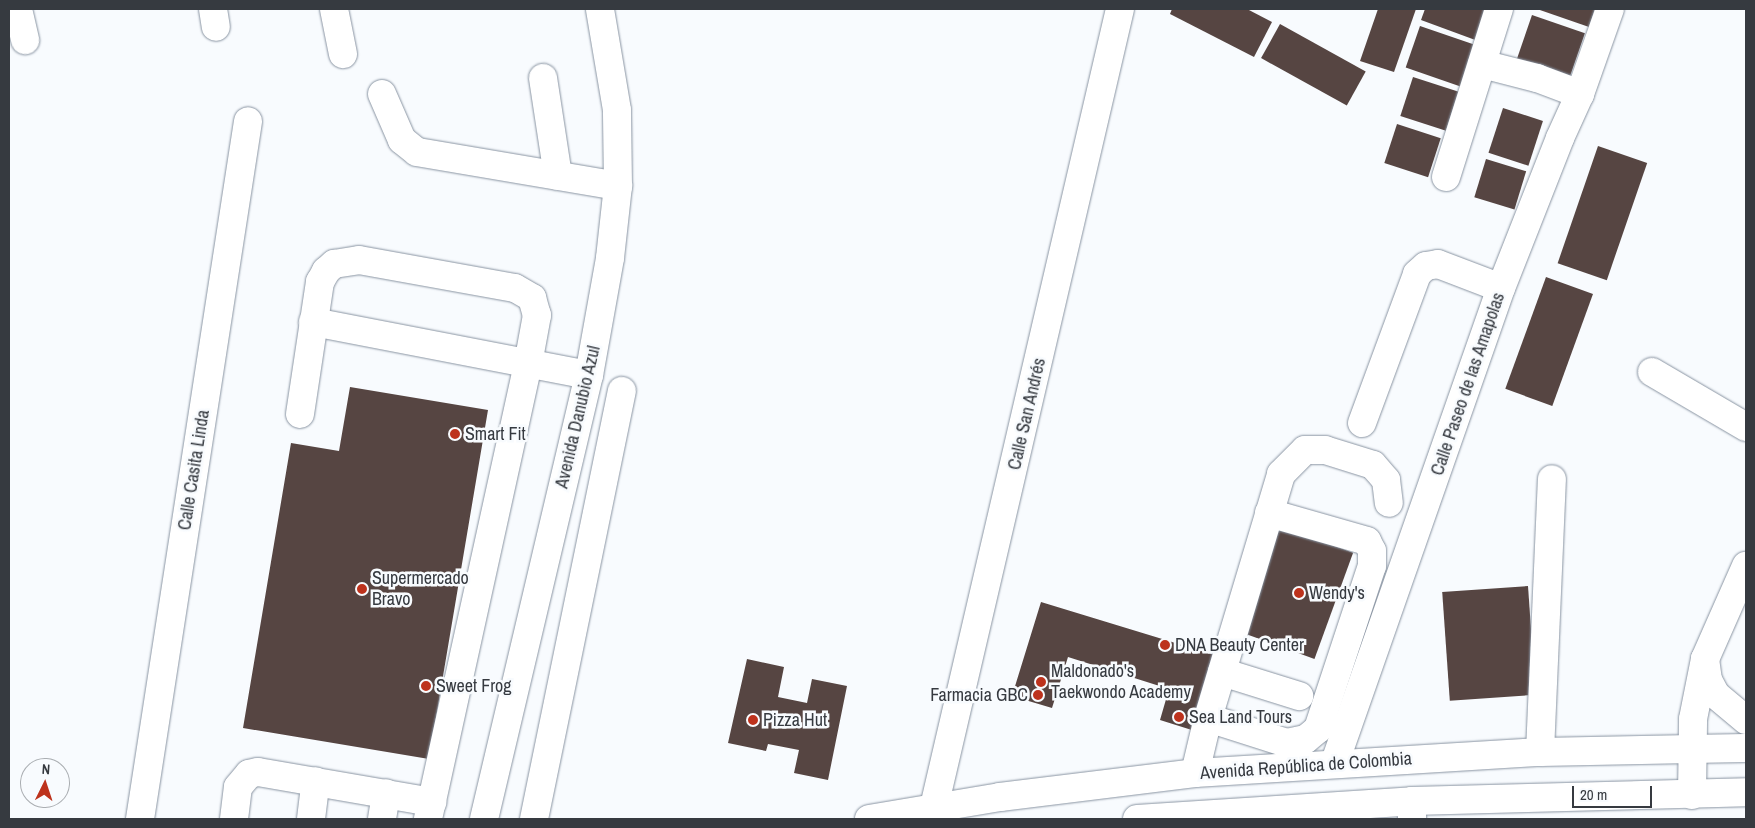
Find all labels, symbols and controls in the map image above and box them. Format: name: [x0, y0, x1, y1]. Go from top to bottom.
street label: Calle Paseo de las Amapolas: [1426, 289, 1510, 479]
street label: Avenida Danubio Azul: [551, 343, 605, 491]
street label: Calle San Andrés: [1004, 356, 1050, 472]
street label: Calle Casita Linda: [174, 408, 214, 532]
place label: Smart Fit: [465, 423, 526, 445]
marker: Smart Fit: [449, 428, 461, 440]
place label: Supermercado Bravo: [372, 568, 469, 610]
place label: Wendy's: [1309, 582, 1365, 604]
marker: Supermercado Bravo: [356, 583, 368, 595]
marker: Wendy's: [1293, 587, 1305, 599]
place label: DNA Beauty Center: [1175, 634, 1305, 656]
marker: DNA Beauty Center: [1159, 639, 1171, 651]
place label: Maldonado's Taekwondo Academy: [1051, 661, 1192, 704]
place label: Sweet Frog: [436, 675, 511, 697]
marker: Maldonado's Taekwondo Academy: [1035, 676, 1047, 688]
marker: Sweet Frog: [420, 680, 432, 692]
place label: Farmacia GBC: [930, 684, 1028, 706]
marker: Farmacia GBC: [1032, 689, 1044, 701]
place label: Sea Land Tours: [1189, 706, 1292, 728]
place label: Pizza Hut: [763, 709, 827, 731]
marker: Sea Land Tours: [1173, 711, 1185, 723]
marker: Pizza Hut: [747, 714, 759, 726]
street label: Avenida República de Colombia: [1199, 748, 1413, 784]
north arrow: [20, 758, 70, 808]
text: N: [41, 760, 51, 778]
scale bar: [1575, 776, 1655, 808]
text: 20 m: [1580, 784, 1607, 805]

